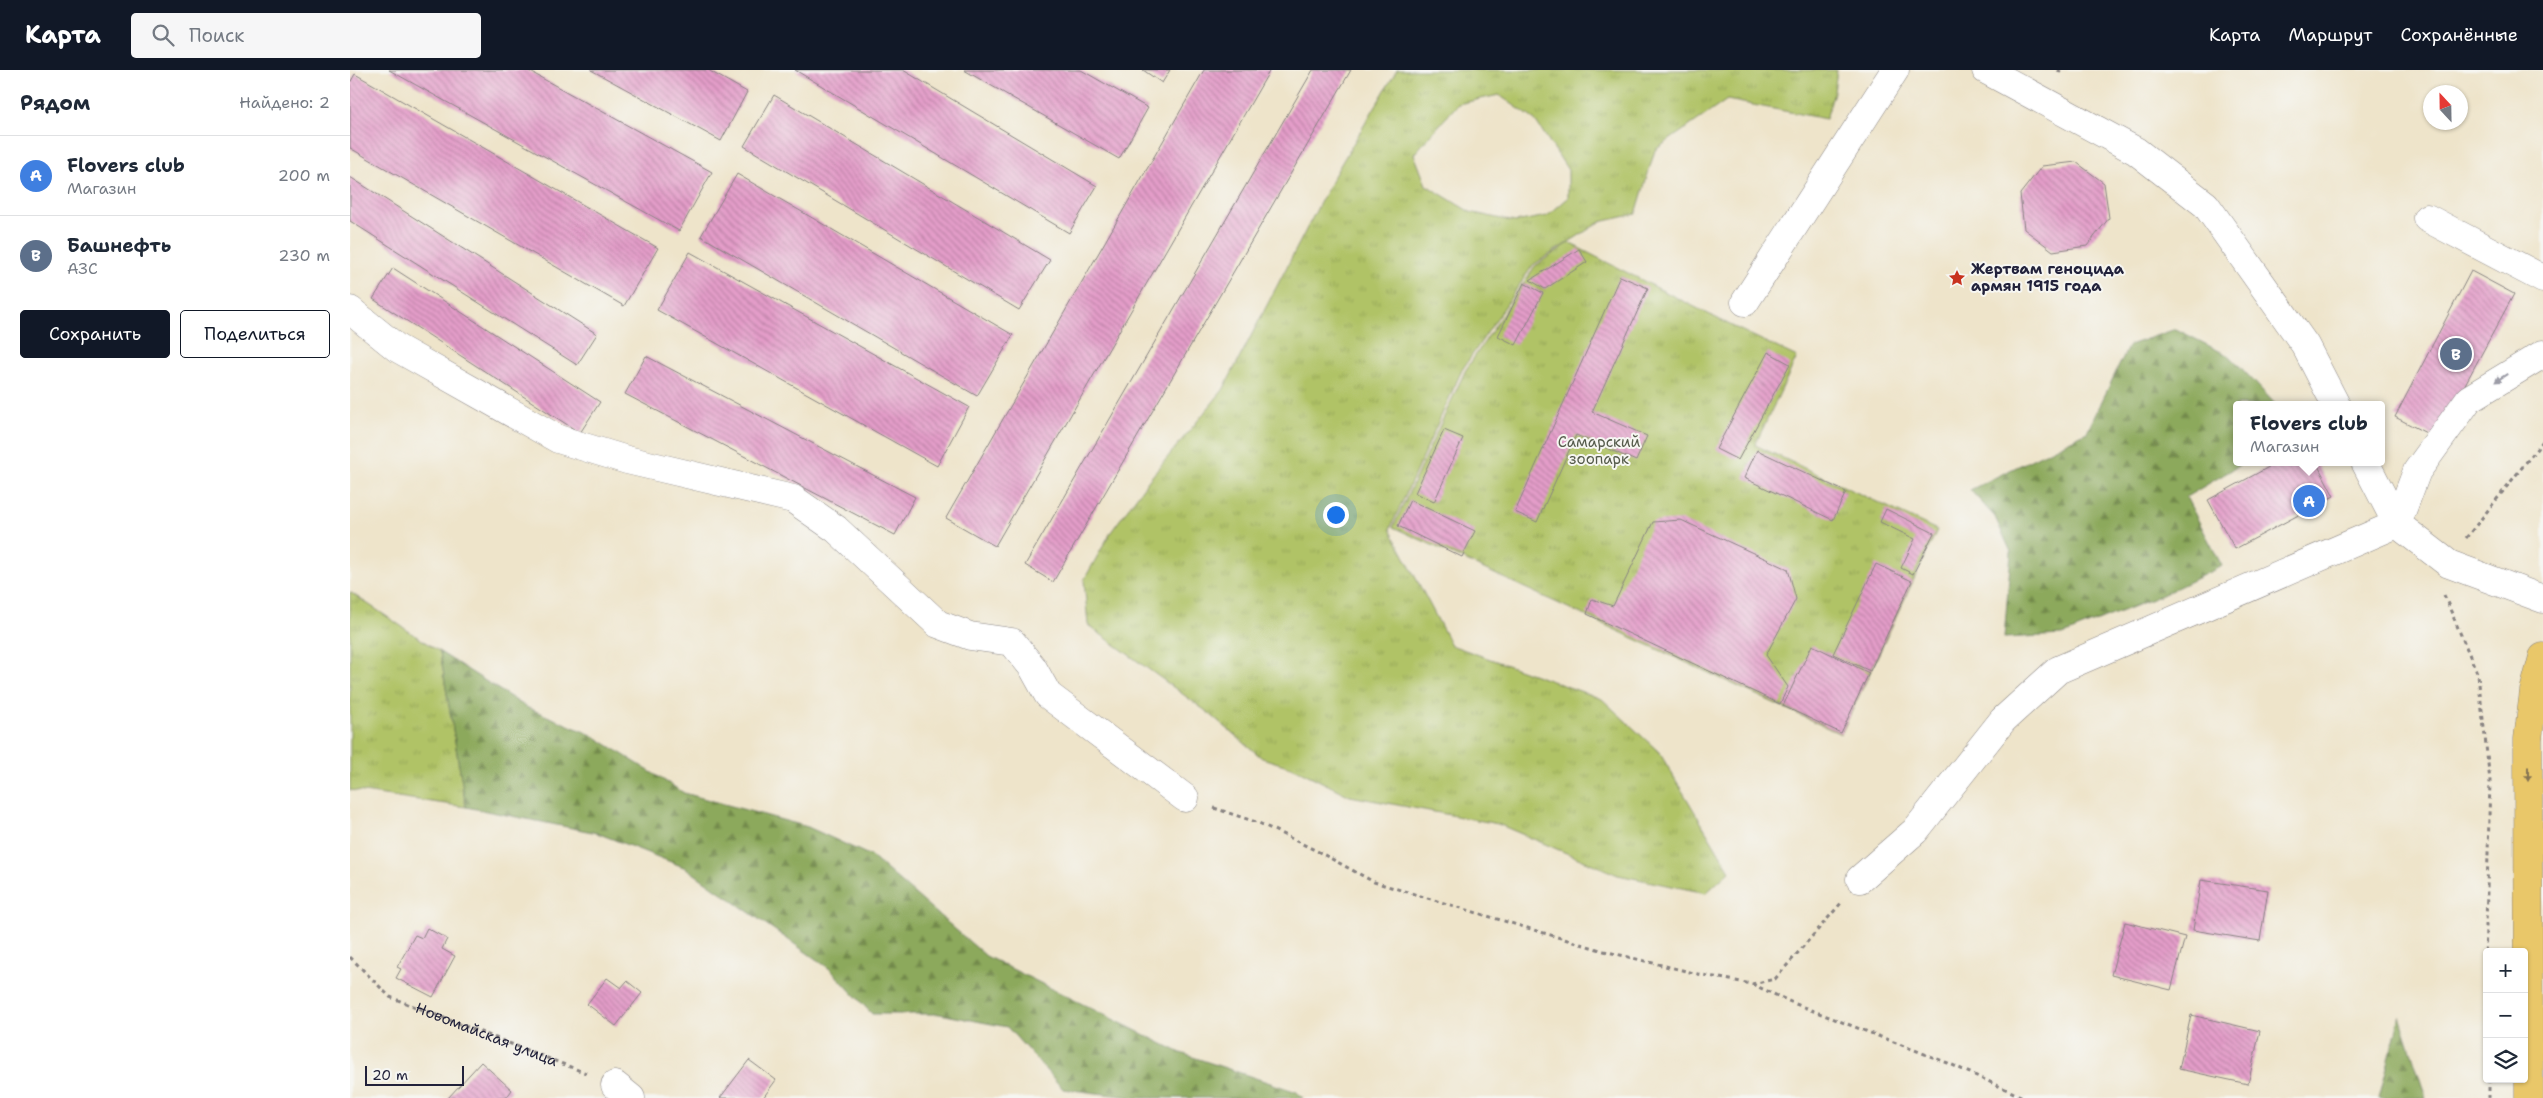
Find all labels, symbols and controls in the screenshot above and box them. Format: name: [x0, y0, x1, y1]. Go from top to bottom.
search box: [131, 13, 481, 58]
text: Карта: [25, 19, 101, 51]
icon: search: [149, 21, 177, 49]
text: Поиск: [189, 23, 244, 48]
text: Карта: [2209, 23, 2260, 47]
text: Маршрут: [2288, 23, 2372, 47]
text: Сохранённые: [2400, 23, 2518, 47]
north arrow: [2423, 85, 2468, 130]
text: Рядом: [20, 89, 90, 117]
text: Найдено: 2: [239, 92, 330, 113]
text: Flovers club: [67, 153, 185, 178]
text: A: [30, 165, 42, 186]
text: 200 m: [278, 165, 330, 186]
text: Магазин: [67, 178, 136, 199]
text: Башнефть: [67, 233, 171, 258]
text: B: [31, 245, 41, 266]
text: 230 m: [278, 245, 330, 266]
text: АЗС: [67, 258, 98, 279]
place label: Жертвам геноцида армян 1915 года: [1971, 259, 2125, 296]
place icon: Жертвам геноцида армян 1915 года: [1947, 268, 1967, 288]
button: Сохранить: [20, 310, 170, 358]
button: Поделиться: [180, 310, 330, 358]
pin: B: [2440, 335, 2472, 373]
one-way arrow: [2495, 374, 2508, 383]
popup: [2233, 401, 2385, 466]
text: Flovers club: [2250, 411, 2368, 436]
park label: Самарский зоопарк: [1558, 432, 1640, 469]
text: Магазин: [2250, 436, 2320, 457]
pin: A: [2293, 482, 2325, 520]
your location: [1323, 502, 1349, 528]
one-way arrow: [2524, 766, 2532, 782]
map controls: [2483, 948, 2528, 1083]
button: +: [2483, 948, 2528, 993]
button: −: [2483, 993, 2528, 1038]
street label: Новомайская улица: [413, 998, 561, 1071]
button: layers: [2483, 1038, 2528, 1083]
scale bar: [365, 1063, 464, 1086]
text: 20 m: [372, 1066, 408, 1084]

